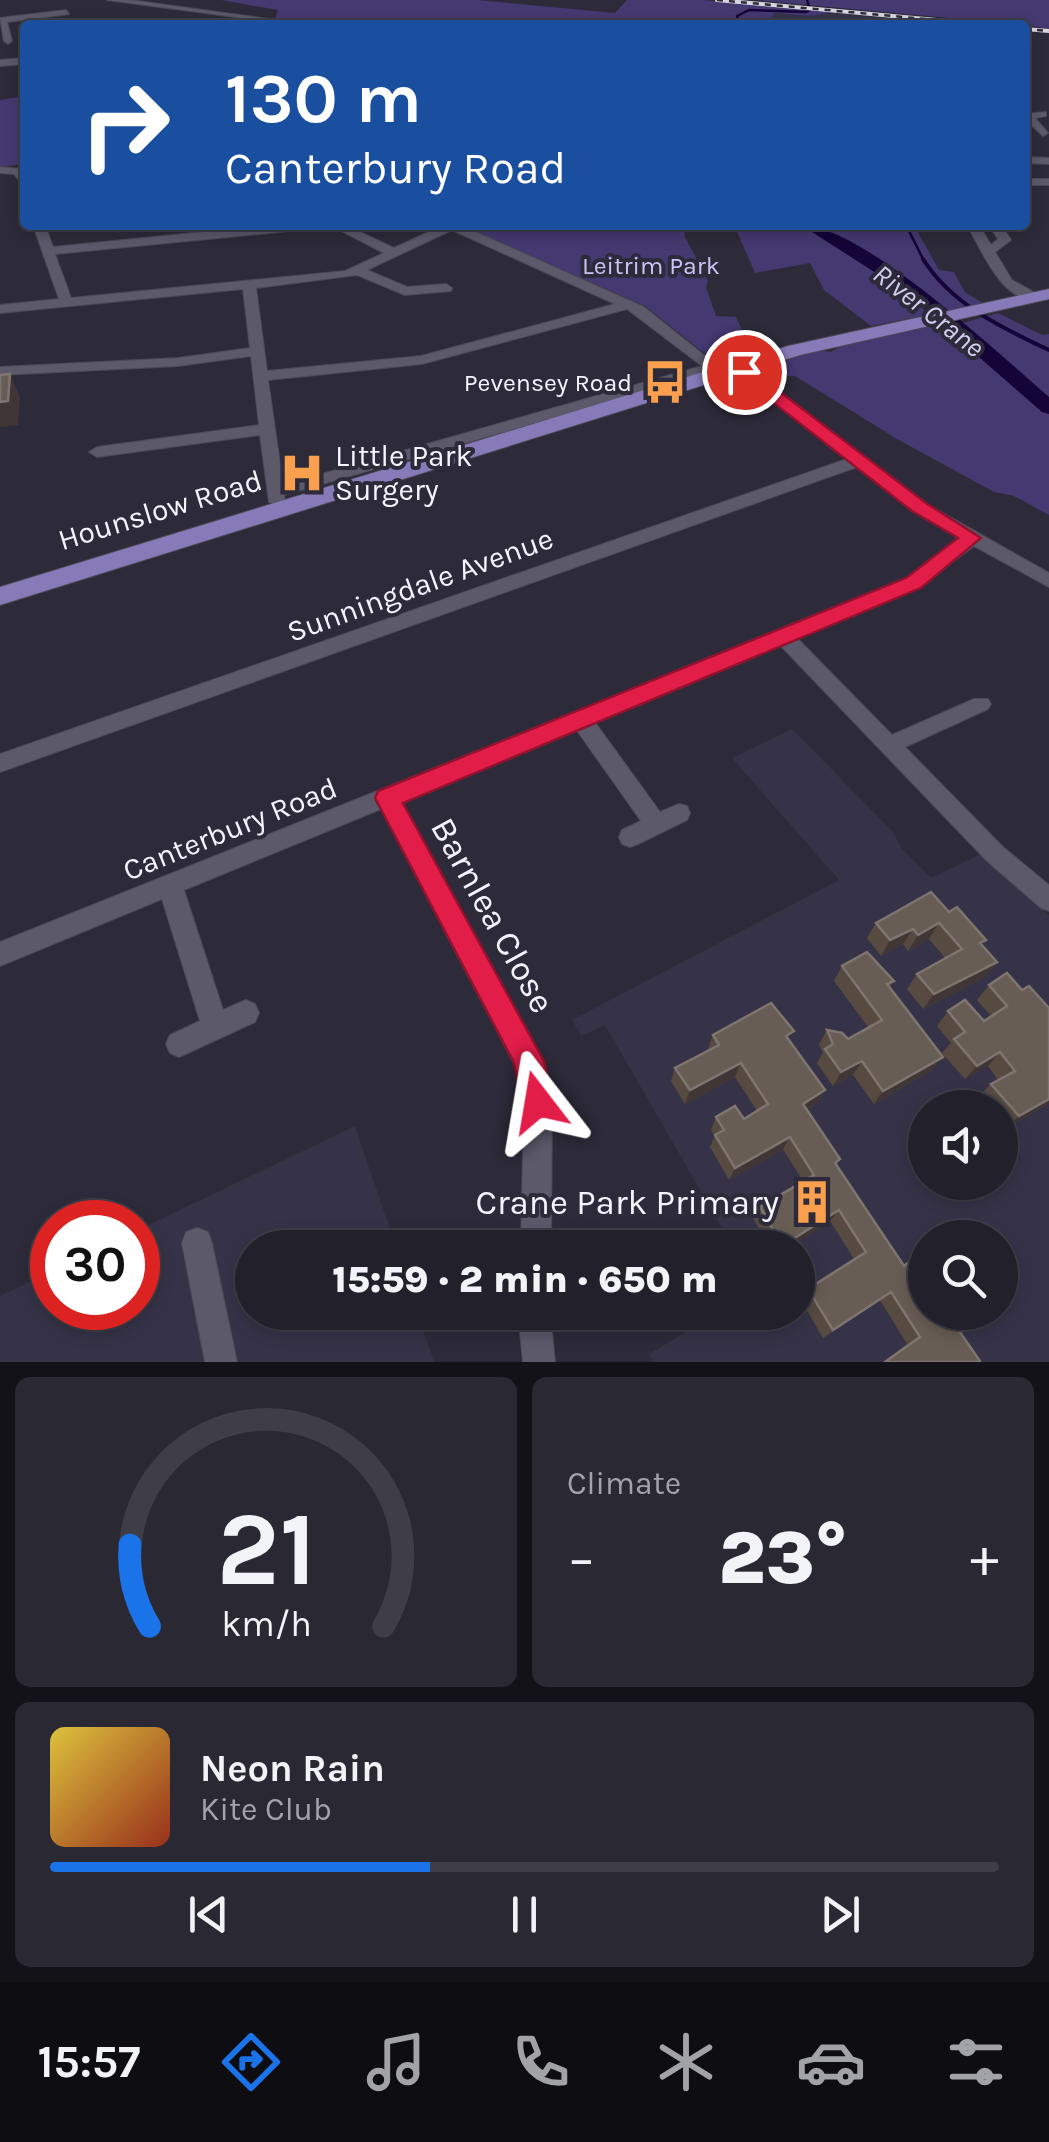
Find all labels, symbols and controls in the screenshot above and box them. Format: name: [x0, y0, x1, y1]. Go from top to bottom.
text: 130 m: [225, 58, 422, 140]
icon: right: [60, 60, 190, 190]
text: Canterbury Road: [225, 142, 566, 194]
park label: Leitrim Park: [582, 251, 720, 280]
water label: River Crane: [867, 257, 991, 364]
pin: [702, 330, 787, 415]
icon: arrive: [717, 345, 772, 400]
bus stop icon: Pevensey Road: [641, 358, 689, 406]
place label: Pevensey Road: [464, 368, 632, 397]
place label: Little Park Surgery: [335, 438, 472, 508]
hospital icon: Little Park Surgery: [278, 449, 326, 497]
street label: Hounslow Road: [54, 462, 266, 558]
street label: Sunningdale Avenue: [282, 520, 558, 650]
street label: Canterbury Road: [118, 770, 342, 888]
street label: Barnlea Close: [422, 810, 563, 1020]
position arrow: [486, 1050, 590, 1154]
map controls: [908, 1090, 1018, 1330]
button: sound: [908, 1090, 1018, 1200]
building icon: Crane Park Primary: [788, 1178, 836, 1226]
place label: Crane Park Primary: [475, 1182, 779, 1223]
speed limit sign: 30: [30, 1200, 160, 1330]
button: search: [908, 1220, 1018, 1330]
text: 15:59 · 2 min · 650 m: [332, 1257, 718, 1302]
text: Climate: [567, 1465, 681, 1502]
text: 21: [216, 1489, 316, 1610]
text: 23°: [718, 1514, 848, 1602]
text: −: [567, 1526, 596, 1590]
text: +: [970, 1526, 999, 1590]
text: km/h: [221, 1603, 311, 1645]
text: Neon Rain: [200, 1746, 385, 1791]
text: Kite Club: [200, 1791, 332, 1828]
icon: previous: [181, 1887, 236, 1942]
icon: pause: [497, 1887, 552, 1942]
icon: next: [813, 1887, 868, 1942]
icon: directions: [216, 2027, 286, 2097]
icon: music: [361, 2027, 431, 2097]
icon: phone: [506, 2027, 576, 2097]
icon: climate: [651, 2027, 721, 2097]
icon: car: [796, 2027, 866, 2097]
icon: filters: [941, 2027, 1011, 2097]
text: 15:57: [38, 2036, 141, 2088]

